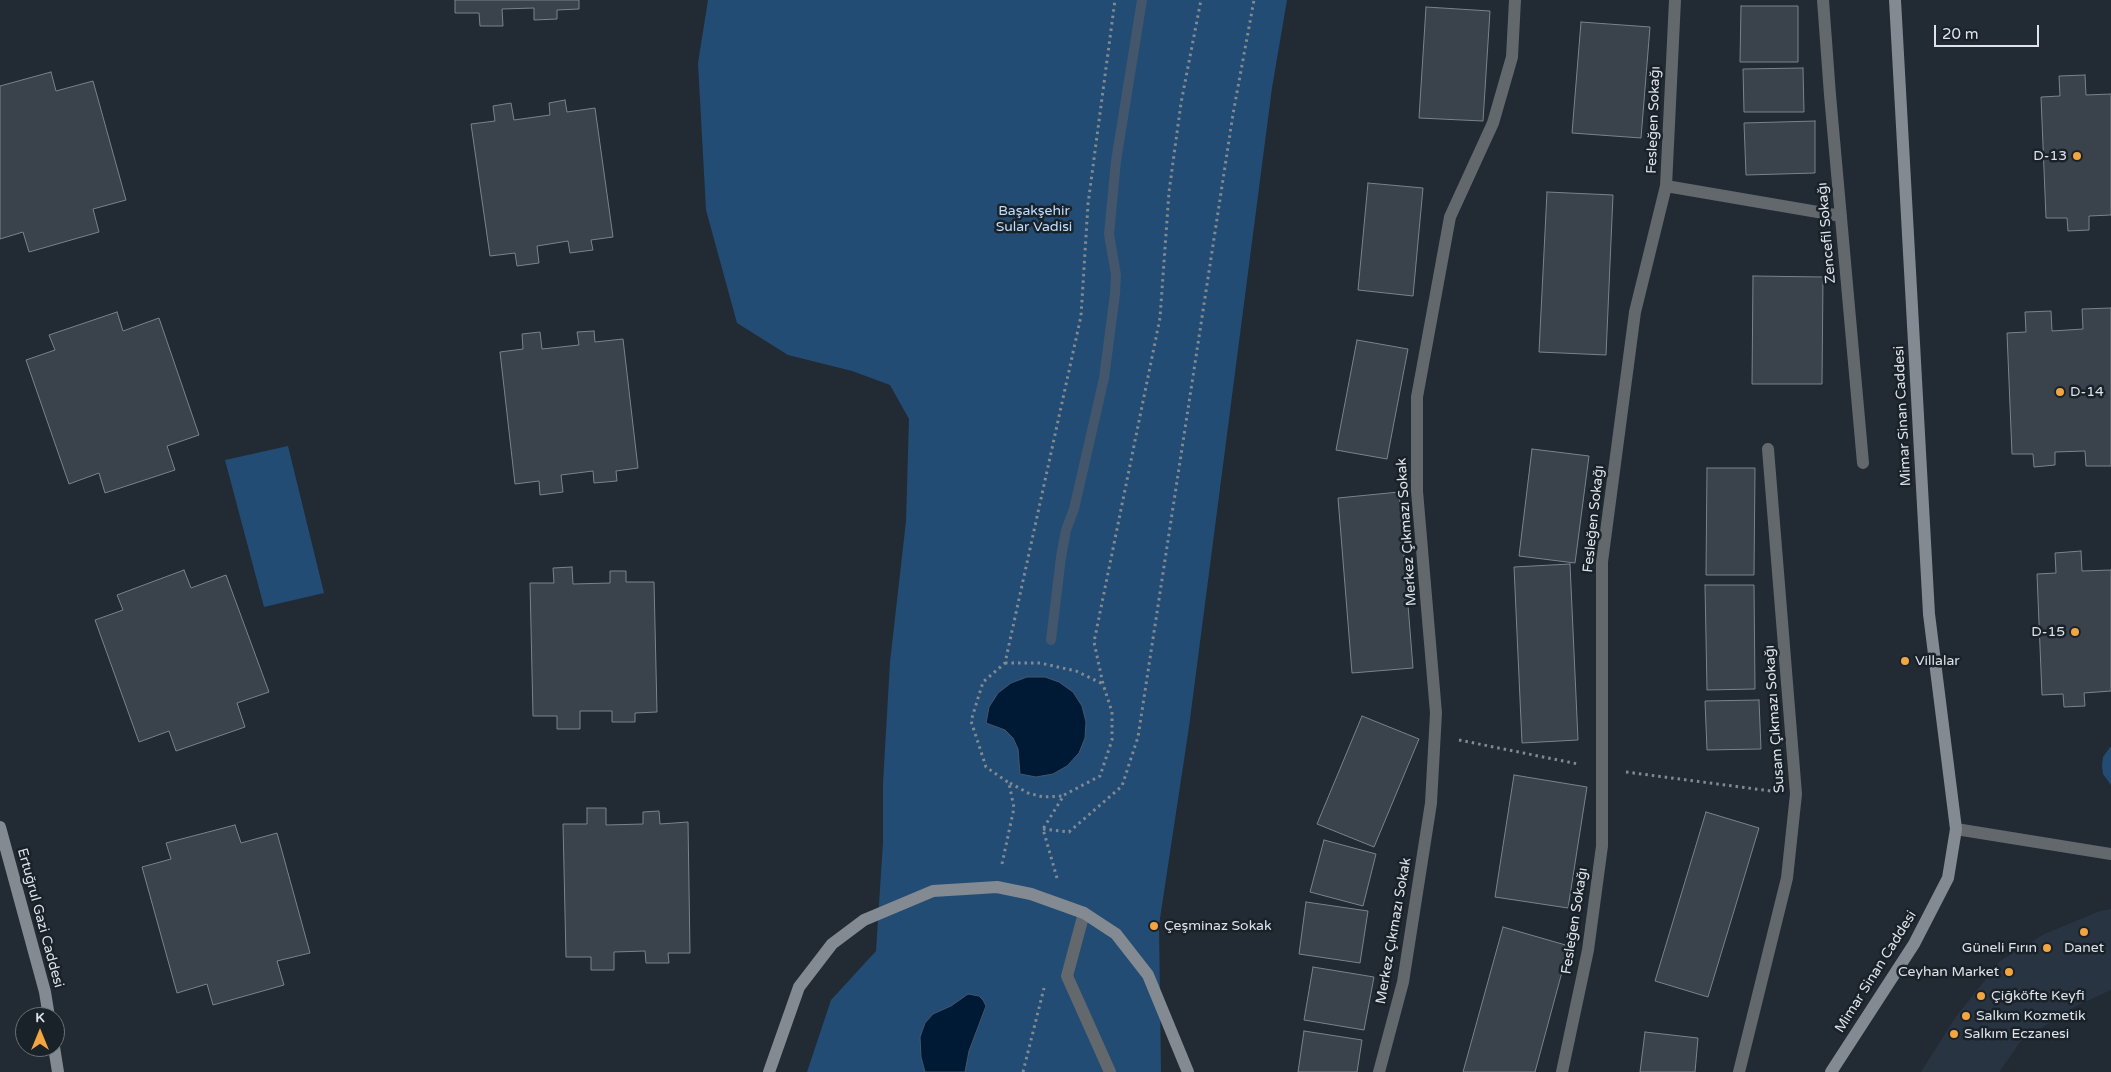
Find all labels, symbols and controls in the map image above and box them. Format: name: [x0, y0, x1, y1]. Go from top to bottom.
scale bar: [1936, 15, 2041, 47]
text: 20 m: [1942, 25, 1979, 43]
street label: Fesleğen Sokağı: [1644, 66, 1664, 174]
place label: D-13: [2033, 148, 2067, 164]
marker: D-13: [2071, 150, 2083, 162]
street label: Zencefil Sokağı: [1814, 182, 1840, 284]
park label: Başakşehir Sular Vadisi: [996, 203, 1072, 236]
street label: Mimar Sinan Caddesi: [1891, 345, 1915, 487]
place label: D-14: [2070, 384, 2104, 400]
marker: D-14: [2054, 386, 2066, 398]
street label: Merkez Çıkmazı Sokak: [1393, 457, 1421, 607]
street label: Fesleğen Sokağı: [1580, 465, 1608, 573]
place label: D-15: [2031, 624, 2065, 640]
marker: D-15: [2069, 626, 2081, 638]
street label: Susam Çıkmazı Sokağı: [1761, 644, 1789, 794]
place label: Villalar: [1915, 653, 1960, 669]
marker: Villalar: [1899, 655, 1911, 667]
street label: Ertuğrul Gazi Caddesi: [13, 846, 67, 990]
street label: Merkez Çıkmazı Sokak: [1373, 856, 1415, 1006]
street label: Fesleğen Sokağı: [1558, 866, 1592, 976]
street label: Mimar Sinan Caddesi: [1832, 908, 1920, 1036]
place label: Çeşminaz Sokak: [1164, 918, 1272, 934]
marker: Çeşminaz Sokak: [1148, 920, 1160, 932]
marker: Danet: [2078, 926, 2090, 938]
place label: Güneli Fırın: [1962, 940, 2037, 956]
place label: Danet: [2064, 940, 2104, 956]
marker: Güneli Fırın: [2041, 942, 2053, 954]
place label: Ceyhan Market: [1898, 964, 1999, 980]
marker: Ceyhan Market: [2003, 966, 2015, 978]
place label: Çiğköfte Keyfi: [1991, 988, 2085, 1004]
marker: Çiğköfte Keyfi: [1975, 990, 1987, 1002]
north arrow: [15, 1007, 65, 1057]
place label: Salkım Kozmetik: [1976, 1008, 2086, 1024]
text: K: [35, 1009, 45, 1026]
marker: Salkım Kozmetik: [1960, 1010, 1972, 1022]
place label: Salkım Eczanesi: [1964, 1026, 2069, 1042]
marker: Salkım Eczanesi: [1948, 1028, 1960, 1040]

